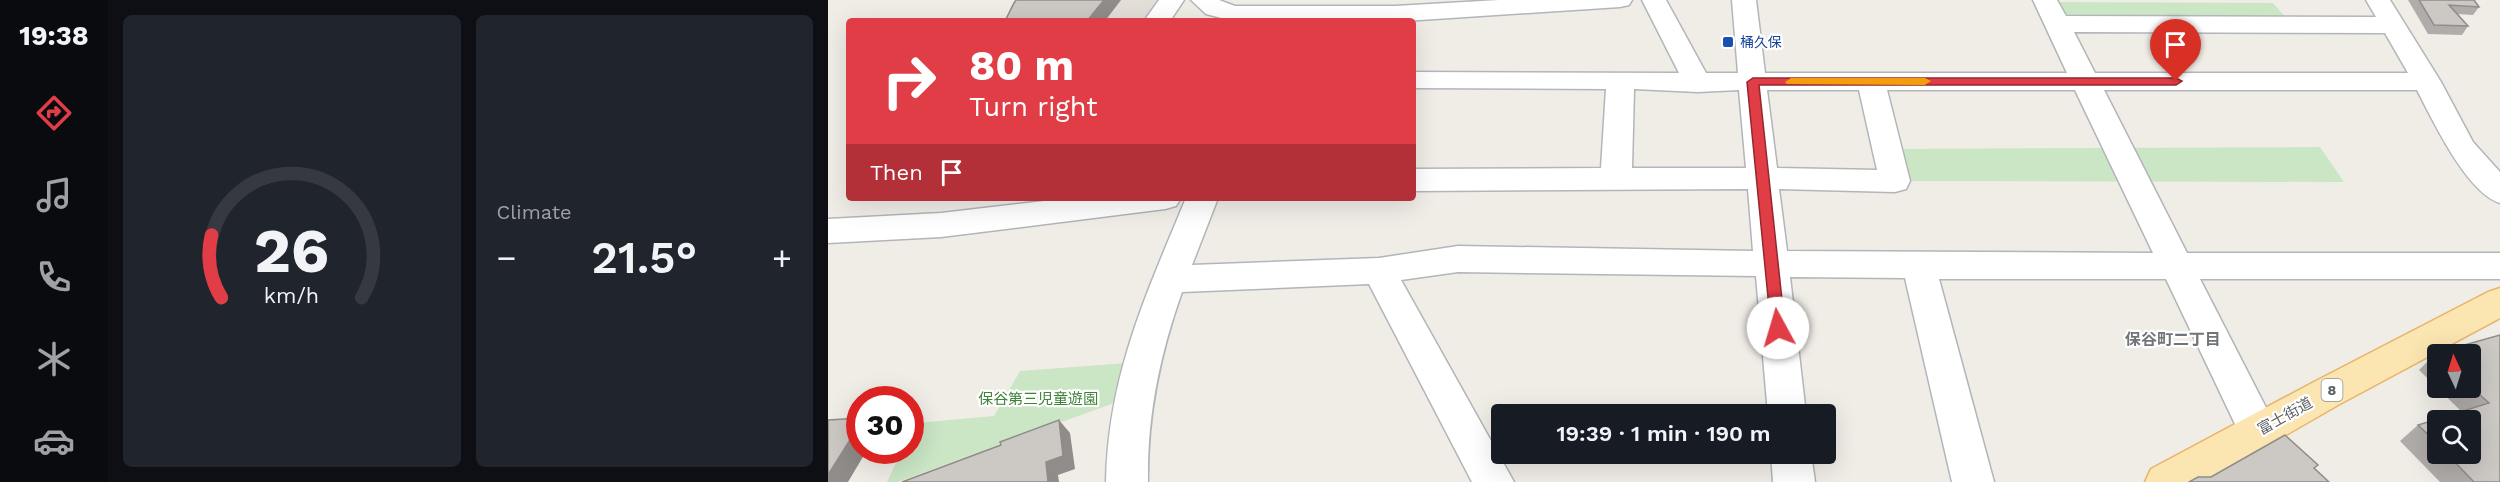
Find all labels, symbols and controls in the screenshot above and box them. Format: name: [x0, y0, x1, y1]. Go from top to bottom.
pin: [2150, 19, 2201, 81]
text: 19:38: [19, 20, 89, 52]
icon: arrive: [2159, 28, 2192, 61]
place label: 桶久保: [1740, 34, 1782, 50]
marker: 桶久保: [1721, 35, 1735, 49]
text: 80 m: [969, 41, 1074, 90]
icon: right: [870, 42, 948, 120]
text: Turn right: [969, 91, 1098, 123]
icon: directions: [33, 92, 75, 134]
icon: arrive: [935, 156, 968, 189]
text: Then: [870, 160, 923, 185]
icon: music: [33, 174, 75, 216]
text: Climate: [497, 200, 572, 224]
text: 26: [254, 214, 330, 287]
text: 21.5°: [591, 231, 697, 284]
text: −: [497, 238, 516, 277]
text: +: [772, 238, 792, 277]
icon: phone: [33, 256, 75, 298]
text: km/h: [264, 283, 319, 308]
position arrow: [1746, 296, 1810, 360]
district label: 保谷町二丁目: [2125, 330, 2221, 349]
icon: climate: [33, 338, 75, 380]
north arrow: [2427, 344, 2481, 398]
map controls: [2427, 344, 2481, 464]
road number: 8: [2322, 379, 2342, 401]
speed limit sign: 30: [846, 386, 924, 464]
park label: 保谷第三児童遊園: [978, 390, 1098, 408]
street label: 富士街道: [2254, 394, 2316, 438]
button: search: [2427, 410, 2481, 464]
icon: car: [33, 420, 75, 462]
text: 19:39 · 1 min · 190 m: [1556, 421, 1771, 446]

